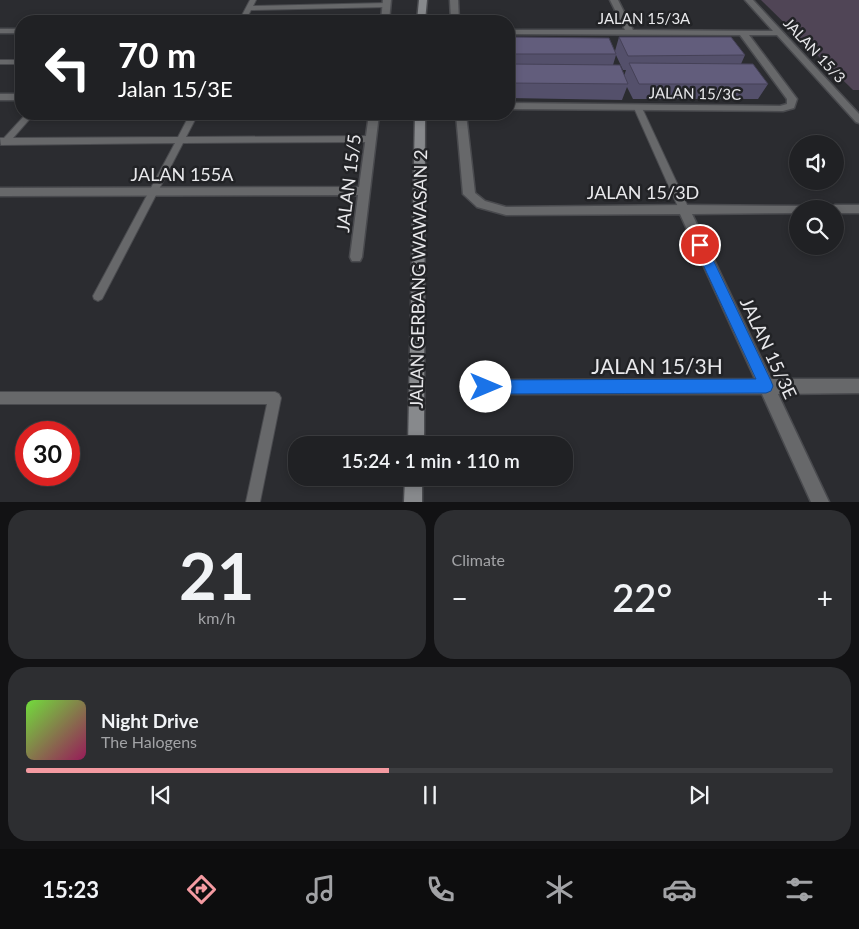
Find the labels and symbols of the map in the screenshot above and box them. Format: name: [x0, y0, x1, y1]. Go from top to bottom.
street label: JALAN 15/3A: [598, 9, 691, 27]
street label: JALAN 15/3: [780, 14, 850, 86]
street label: JALAN 15/3C: [649, 83, 741, 103]
street label: JALAN 15/5: [331, 133, 365, 233]
street label: JALAN GERBANG WAWASAN 2: [405, 149, 431, 409]
street label: JALAN 155A: [131, 163, 234, 185]
street label: JALAN 15/3D: [587, 181, 699, 203]
pin: [679, 224, 721, 266]
street label: JALAN 15/3E: [736, 294, 802, 402]
street label: JALAN 15/3H: [591, 353, 723, 378]
position arrow: [459, 360, 511, 412]
speed limit sign: 30: [15, 421, 80, 486]

